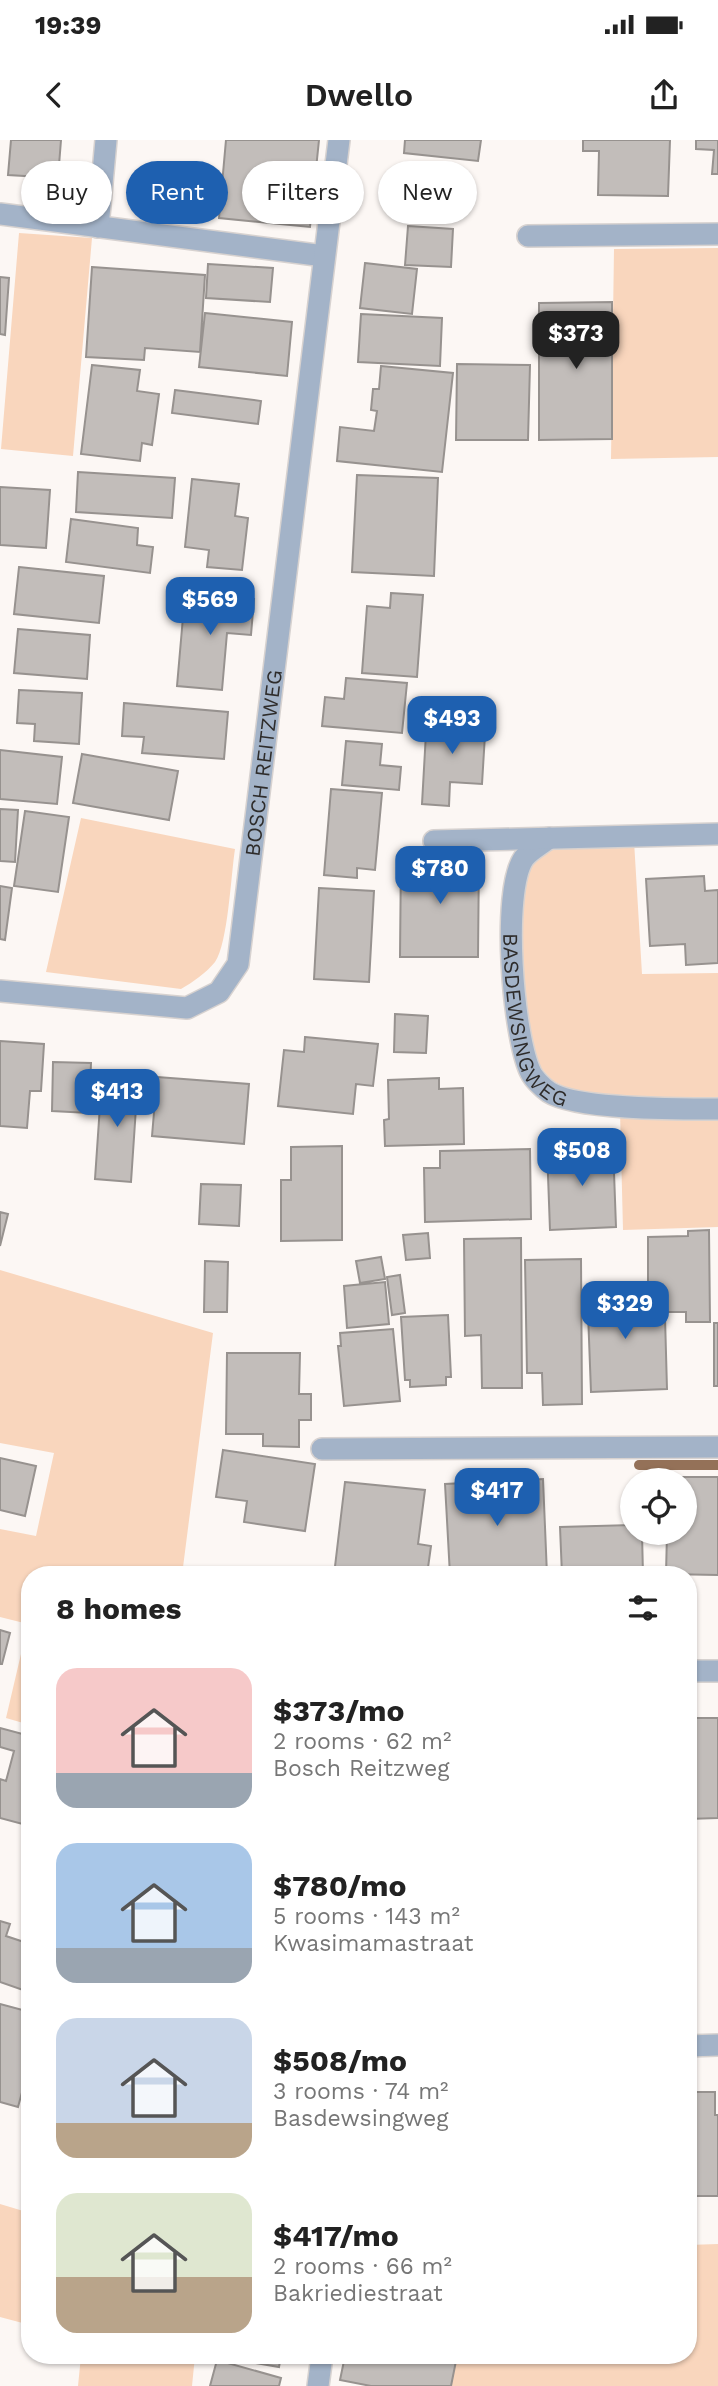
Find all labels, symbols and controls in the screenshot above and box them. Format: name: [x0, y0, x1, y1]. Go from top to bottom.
text: 19:39: [35, 10, 102, 40]
icon: back: [35, 76, 73, 114]
text: Dwello: [305, 76, 413, 114]
icon: share: [645, 76, 683, 114]
chip: Buy: [21, 161, 112, 224]
chip: Rent: [126, 161, 228, 224]
chip: Filters: [242, 161, 364, 224]
chip: New: [378, 161, 477, 224]
pin: $373: [535, 312, 617, 371]
text: $373: [548, 320, 604, 347]
pin: $569: [169, 578, 251, 637]
text: $569: [182, 586, 238, 613]
street label: BOSCH REITZWEG: [239, 668, 286, 858]
pin: $493: [411, 696, 493, 756]
text: $493: [423, 705, 481, 732]
pin: $780: [399, 846, 481, 906]
text: $780: [411, 855, 469, 882]
street label: BASDEWSINGWEG: [499, 933, 571, 1111]
pin: $413: [76, 1070, 158, 1129]
text: $413: [91, 1078, 143, 1105]
pin: $508: [541, 1128, 623, 1188]
text: $508: [553, 1137, 611, 1164]
pin: $329: [584, 1282, 666, 1341]
text: $329: [597, 1290, 653, 1317]
pin: $417: [456, 1468, 538, 1528]
map controls: [620, 1468, 697, 1545]
button: locate: [620, 1468, 697, 1545]
text: $417: [471, 1477, 523, 1504]
icon: filters: [624, 1589, 662, 1627]
text: 8 homes: [56, 1591, 182, 1626]
text: $373/mo: [273, 1693, 404, 1728]
icon: home: [112, 1696, 196, 1780]
text: 2 rooms · 62 m²: [273, 1728, 451, 1755]
text: Bosch Reitzweg: [273, 1755, 449, 1782]
text: $780/mo: [273, 1868, 407, 1903]
icon: home: [112, 1871, 196, 1955]
text: 5 rooms · 143 m²: [273, 1903, 460, 1930]
text: Kwasimamastraat: [273, 1930, 473, 1957]
text: $508/mo: [273, 2043, 407, 2078]
icon: home: [112, 2046, 196, 2130]
text: 3 rooms · 74 m²: [273, 2078, 448, 2105]
text: Basdewsingweg: [273, 2105, 448, 2132]
text: $417/mo: [273, 2218, 399, 2253]
icon: home: [112, 2221, 196, 2305]
text: 2 rooms · 66 m²: [273, 2253, 452, 2280]
text: Bakriediestraat: [273, 2280, 443, 2307]

